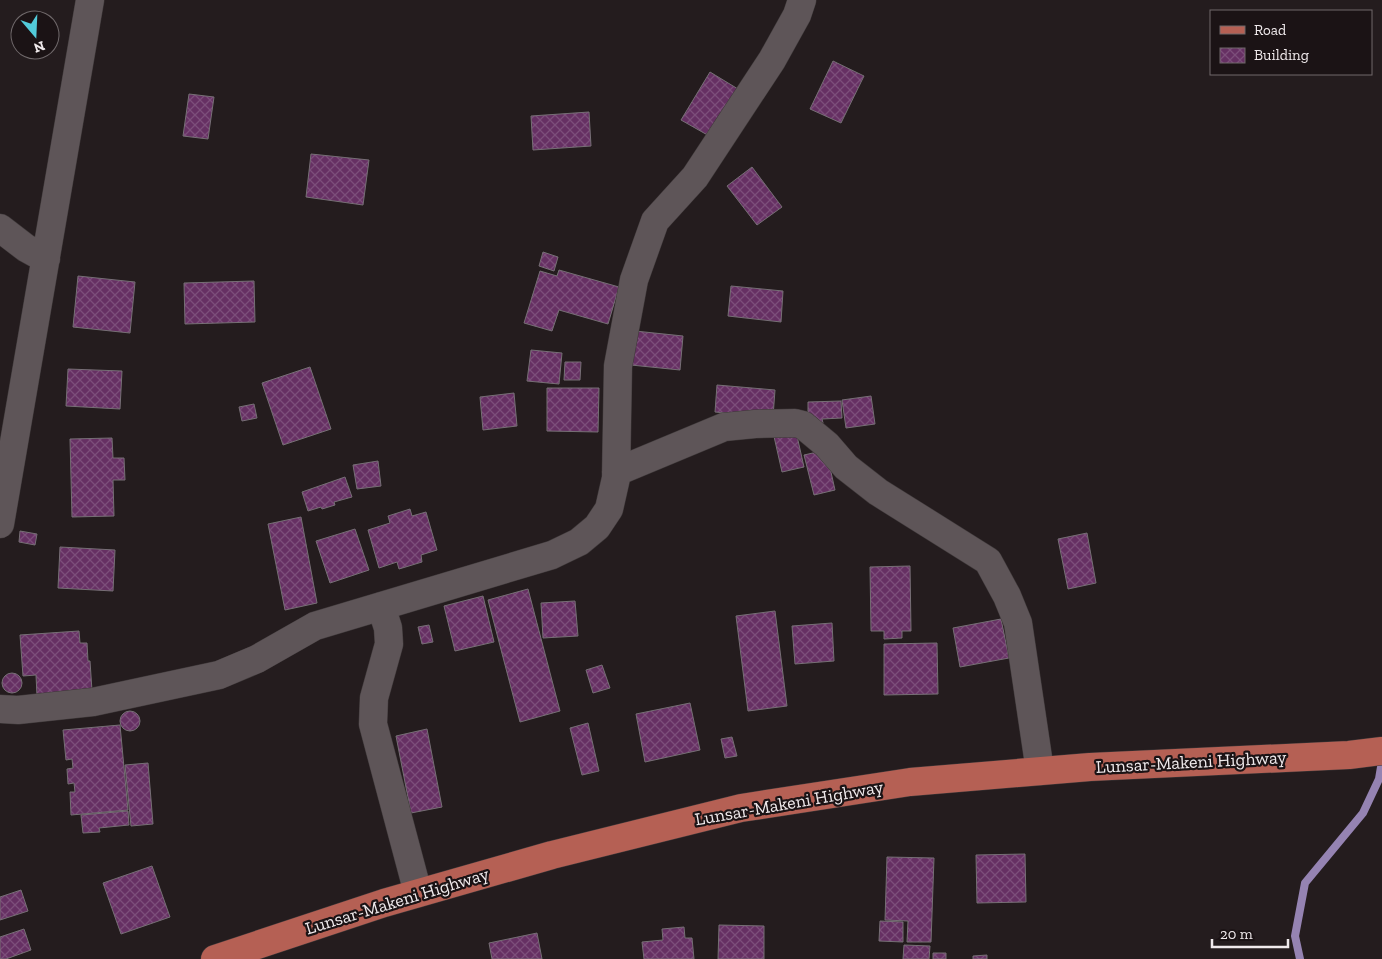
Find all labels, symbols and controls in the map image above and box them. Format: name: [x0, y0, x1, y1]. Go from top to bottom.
north arrow: [10, 10, 60, 60]
legend: [1210, 10, 1372, 75]
text: Road: [1254, 21, 1287, 39]
text: N: [31, 37, 47, 57]
text: Building: [1254, 46, 1309, 64]
street label: Lunsar-Makeni Highway: [1095, 746, 1288, 778]
street label: Lunsar-Makeni Highway: [693, 775, 886, 830]
street label: Lunsar-Makeni Highway: [302, 862, 492, 939]
scale bar: [1212, 916, 1288, 948]
text: 20 m: [1220, 925, 1253, 943]

